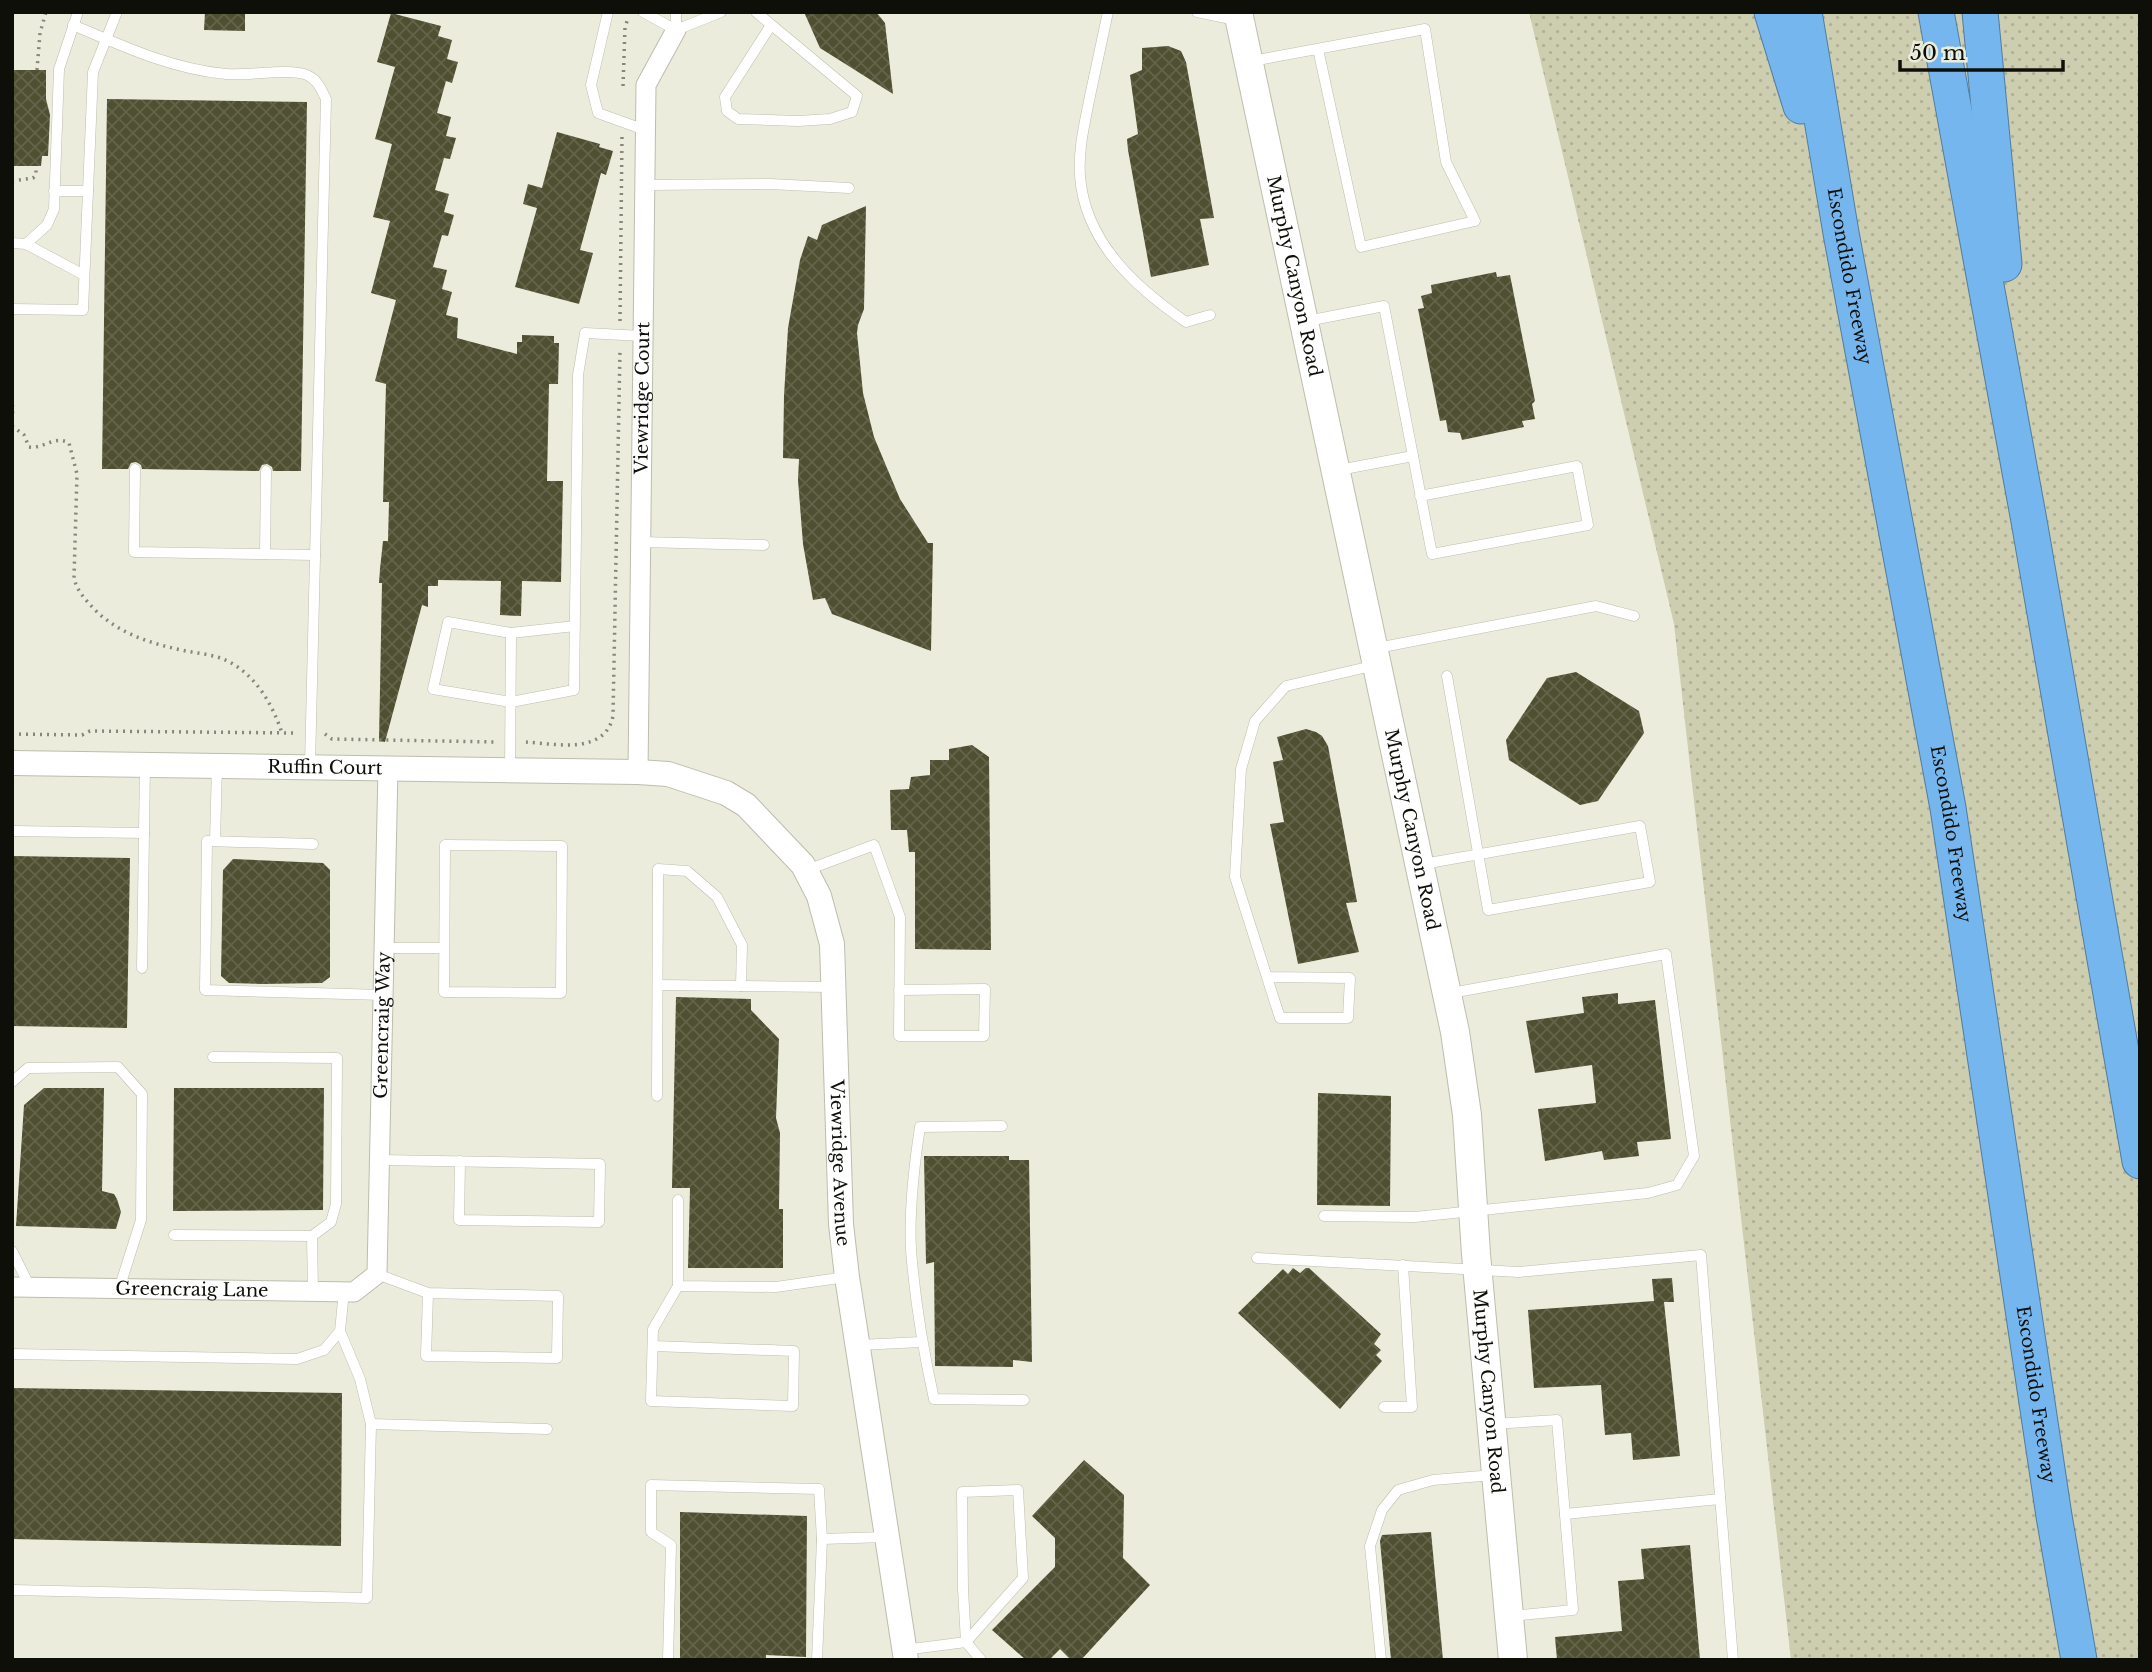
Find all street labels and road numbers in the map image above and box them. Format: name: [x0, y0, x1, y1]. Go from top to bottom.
street label: Murphy Canyon Road: [1262, 173, 1326, 379]
street label: Escondido Freeway: [1823, 186, 1876, 367]
street label: Viewridge Court: [630, 322, 654, 475]
street label: Murphy Canyon Road: [1380, 727, 1444, 932]
street label: Escondido Freeway: [1926, 743, 1976, 925]
street label: Ruffin Court: [267, 756, 383, 779]
street label: Greencraig Way: [370, 951, 395, 1099]
street label: Viewridge Avenue: [825, 1078, 854, 1247]
street label: Greencraig Lane: [115, 1278, 269, 1302]
street label: Murphy Canyon Road: [1468, 1288, 1509, 1495]
street label: Escondido Freeway: [2012, 1304, 2060, 1485]

